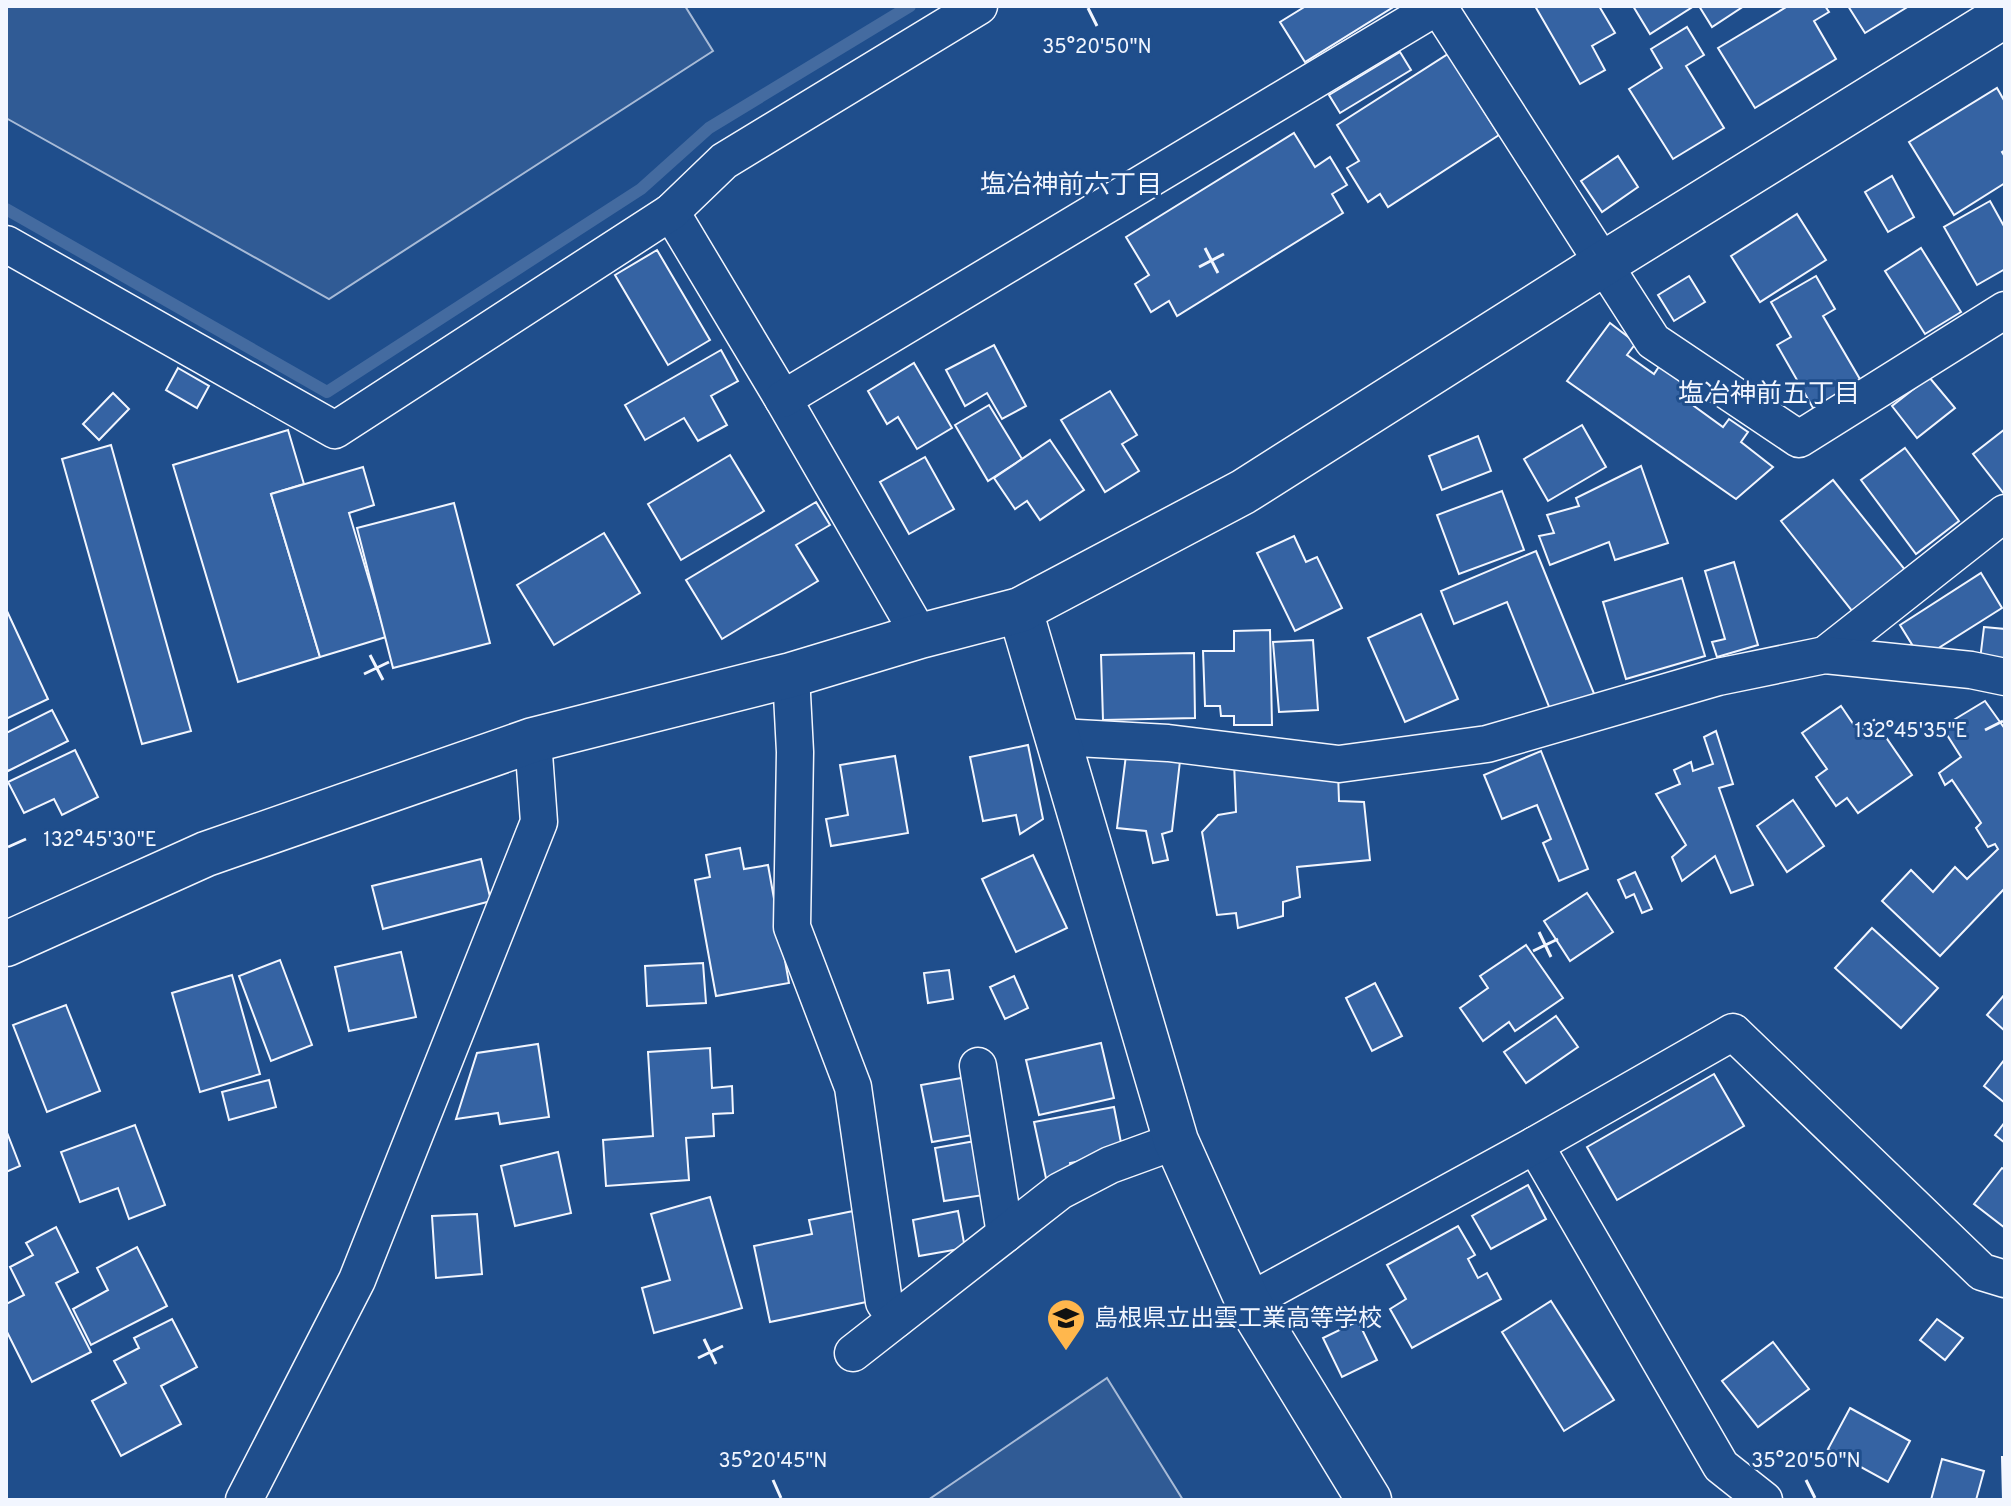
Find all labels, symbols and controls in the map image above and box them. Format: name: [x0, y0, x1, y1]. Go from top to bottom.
text: 35°20'50"N: [1042, 35, 1152, 61]
district label: 塩冶神前六丁目: [980, 170, 1162, 203]
district label: 塩冶神前五丁目: [1678, 379, 1860, 412]
text: 132°45'35"E: [1854, 719, 1968, 745]
text: 132°45'30"E: [43, 828, 157, 854]
school or university icon: 島根県立出雲工業高等学校: [1045, 1297, 1087, 1352]
place label: 島根県立出雲工業高等学校: [1094, 1305, 1382, 1335]
text: 35°20'45"N: [718, 1449, 828, 1475]
text: 35°20'50"N: [1751, 1449, 1861, 1475]

